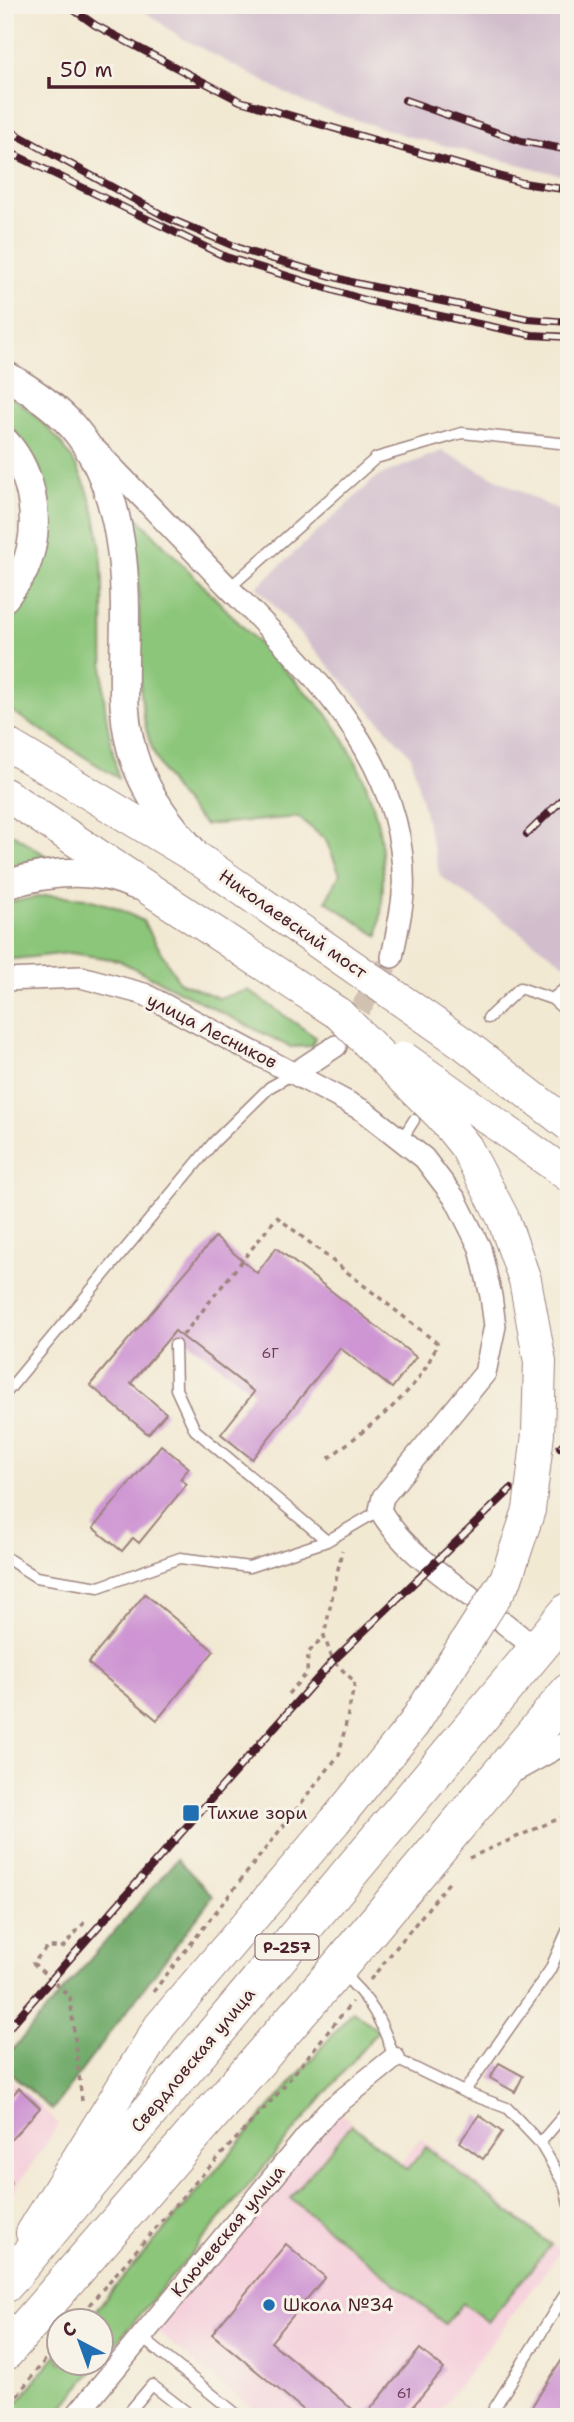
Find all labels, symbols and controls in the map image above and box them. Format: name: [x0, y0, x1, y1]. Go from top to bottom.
scale bar: [49, 46, 198, 90]
text: 50 m: [60, 56, 113, 84]
street label: Николаевский мост: [214, 864, 373, 985]
street label: улица Лесников: [143, 988, 281, 1074]
house number: 6Г: [261, 1344, 279, 1362]
place label: Тихие зори: [207, 1801, 307, 1825]
marker: Тихие зори: [181, 1803, 201, 1823]
road number: Р-257: [256, 1935, 318, 1960]
street label: Свердловская улица: [125, 1983, 261, 2137]
street label: Ключевская улица: [166, 2160, 290, 2302]
place label: Школа №34: [283, 2293, 394, 2317]
marker: Школа №34: [261, 2297, 277, 2313]
north arrow: [46, 2306, 116, 2376]
text: С: [57, 2316, 82, 2343]
house number: 61: [397, 2384, 411, 2402]

